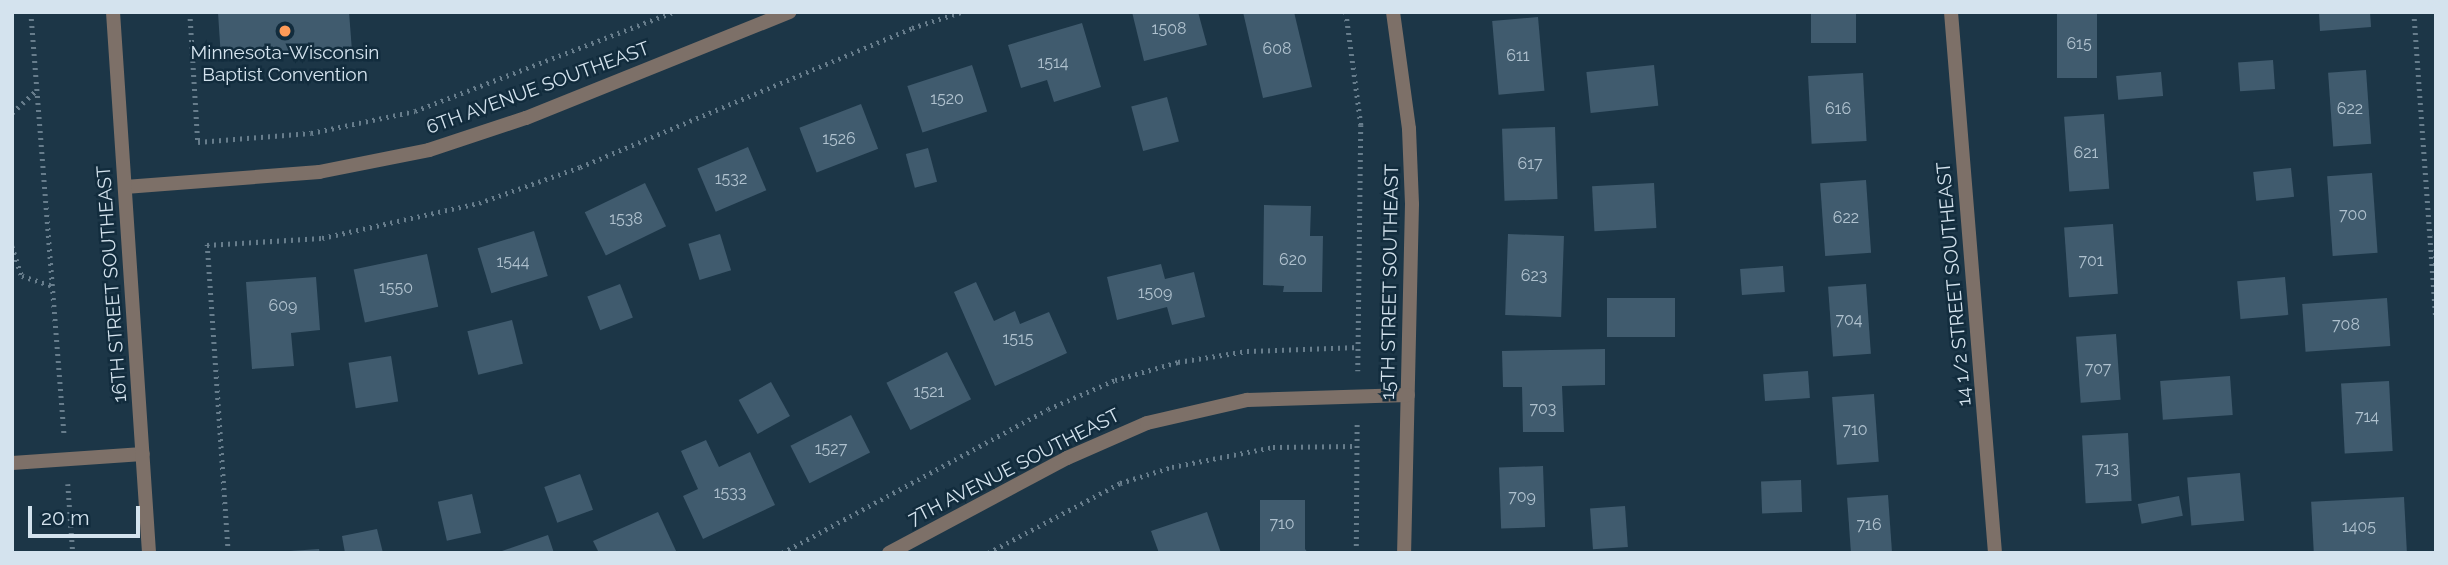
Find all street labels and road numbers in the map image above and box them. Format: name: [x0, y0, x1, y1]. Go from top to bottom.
street label: 6TH AVENUE SOUTHEAST: [423, 37, 653, 139]
street label: 14 1/2 STREET SOUTHEAST: [1932, 161, 1976, 407]
street label: 16TH STREET SOUTHEAST: [92, 164, 132, 404]
street label: 15TH STREET SOUTHEAST: [1377, 164, 1403, 400]
street label: 7TH AVENUE SOUTHEAST: [904, 403, 1124, 531]

